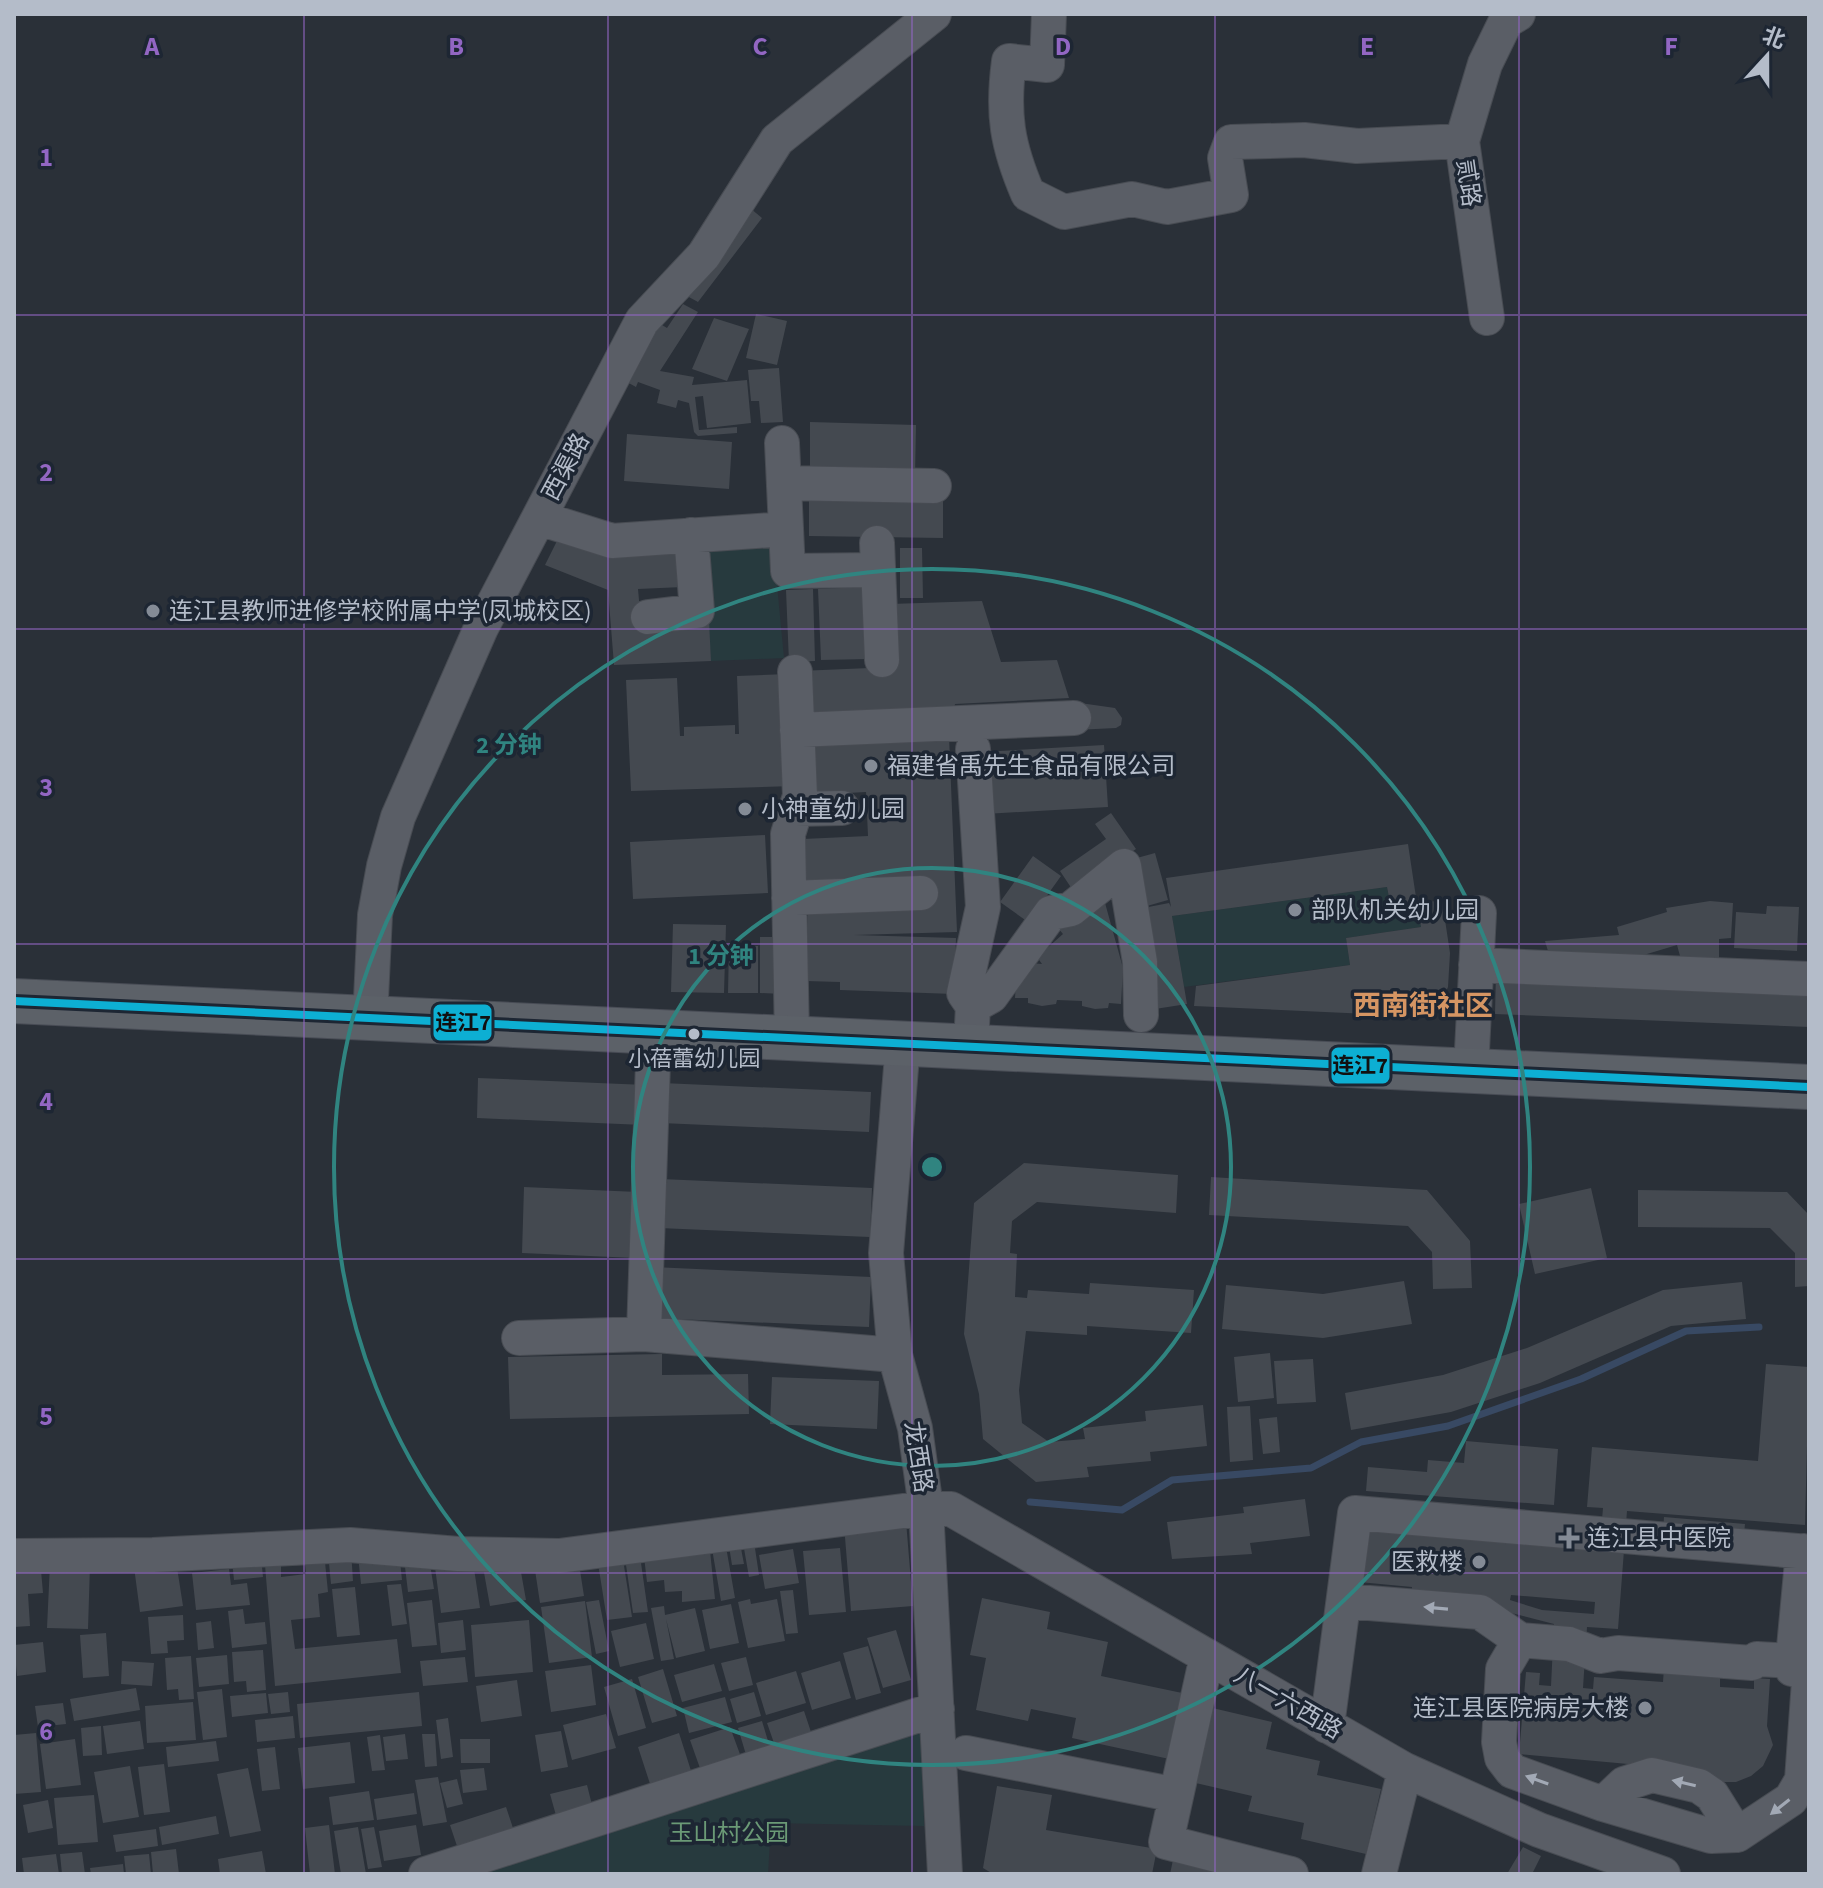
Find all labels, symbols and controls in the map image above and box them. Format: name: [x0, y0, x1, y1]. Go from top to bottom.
north arrow: [1727, 16, 1807, 96]
text: 北: [1758, 19, 1790, 57]
text: A: [144, 28, 161, 65]
text: B: [448, 28, 464, 65]
text: C: [752, 28, 768, 65]
text: D: [1055, 28, 1071, 65]
text: E: [1360, 28, 1374, 65]
text: F: [1664, 28, 1678, 65]
text: 1: [39, 139, 53, 176]
street label: 贰路: [1447, 157, 1489, 209]
street label: 西渠路: [534, 427, 598, 507]
text: 2: [39, 454, 53, 491]
place label: 连江县教师进修学校附属中学(凤城校区): [169, 594, 592, 629]
marker: 连江县教师进修学校附属中学(凤城校区): [144, 602, 162, 620]
text: 2 分钟: [476, 728, 542, 763]
place label: 福建省禹先生食品有限公司: [887, 749, 1175, 784]
marker: 福建省禹先生食品有限公司: [862, 757, 880, 775]
text: 3: [39, 769, 53, 806]
place label: 小神童幼儿园: [761, 792, 905, 827]
marker: 小神童幼儿园: [736, 800, 754, 818]
place label: 部队机关幼儿园: [1311, 893, 1479, 928]
marker: 部队机关幼儿园: [1286, 901, 1304, 919]
text: 1 分钟: [688, 939, 754, 974]
district label: 西南街社区: [1353, 986, 1493, 1026]
line badge: 连江7: [432, 1003, 493, 1042]
text: 连江7: [435, 1007, 491, 1039]
marker: 小蓓蕾幼儿园: [686, 1026, 702, 1042]
place label: 小蓓蕾幼儿园: [628, 1043, 760, 1075]
line badge: 连江7: [1330, 1046, 1391, 1085]
text: 连江7: [1332, 1050, 1388, 1082]
text: 4: [39, 1083, 53, 1120]
centre of rings: [918, 1153, 946, 1181]
text: 5: [39, 1398, 53, 1435]
street label: 龙西路: [895, 1419, 941, 1495]
place label: 连江县中医院: [1587, 1521, 1731, 1556]
marker: 连江县中医院: [1558, 1527, 1580, 1549]
place label: 医救楼: [1391, 1545, 1463, 1580]
marker: 医救楼: [1470, 1553, 1488, 1571]
one-way arrow: [1423, 1601, 1448, 1614]
street label: 八一六西路: [1227, 1658, 1349, 1748]
place label: 连江县医院病房大楼: [1413, 1691, 1629, 1726]
marker: 连江县医院病房大楼: [1636, 1699, 1654, 1717]
text: 6: [39, 1713, 53, 1750]
one-way arrow: [1525, 1773, 1549, 1786]
one-way arrow: [1671, 1776, 1696, 1789]
one-way arrow: [1770, 1798, 1790, 1815]
park label: 玉山村公园: [669, 1816, 789, 1851]

